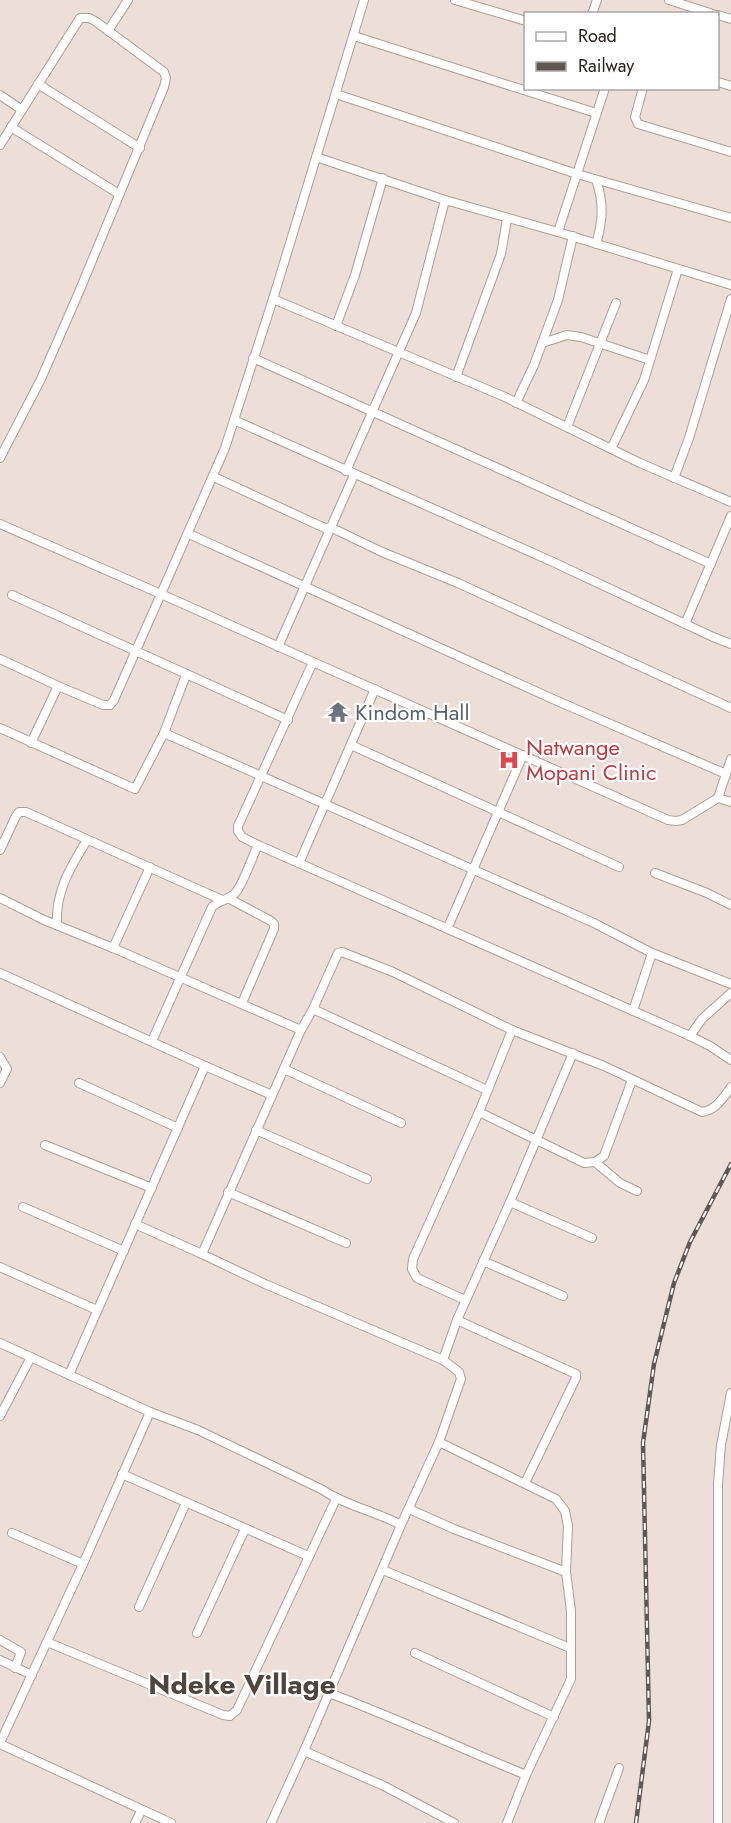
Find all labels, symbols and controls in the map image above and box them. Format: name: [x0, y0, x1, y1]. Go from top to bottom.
legend: [524, 12, 719, 90]
text: Road: [578, 23, 617, 49]
text: Railway: [578, 53, 634, 79]
place label: Kindom Hall: [355, 696, 469, 728]
temple icon: Kindom Hall: [326, 700, 350, 724]
place label: Natwange Mopani Clinic: [526, 731, 656, 788]
hospital icon: Natwange Mopani Clinic: [497, 748, 521, 772]
district label: Ndeke Village: [148, 1664, 336, 1705]

